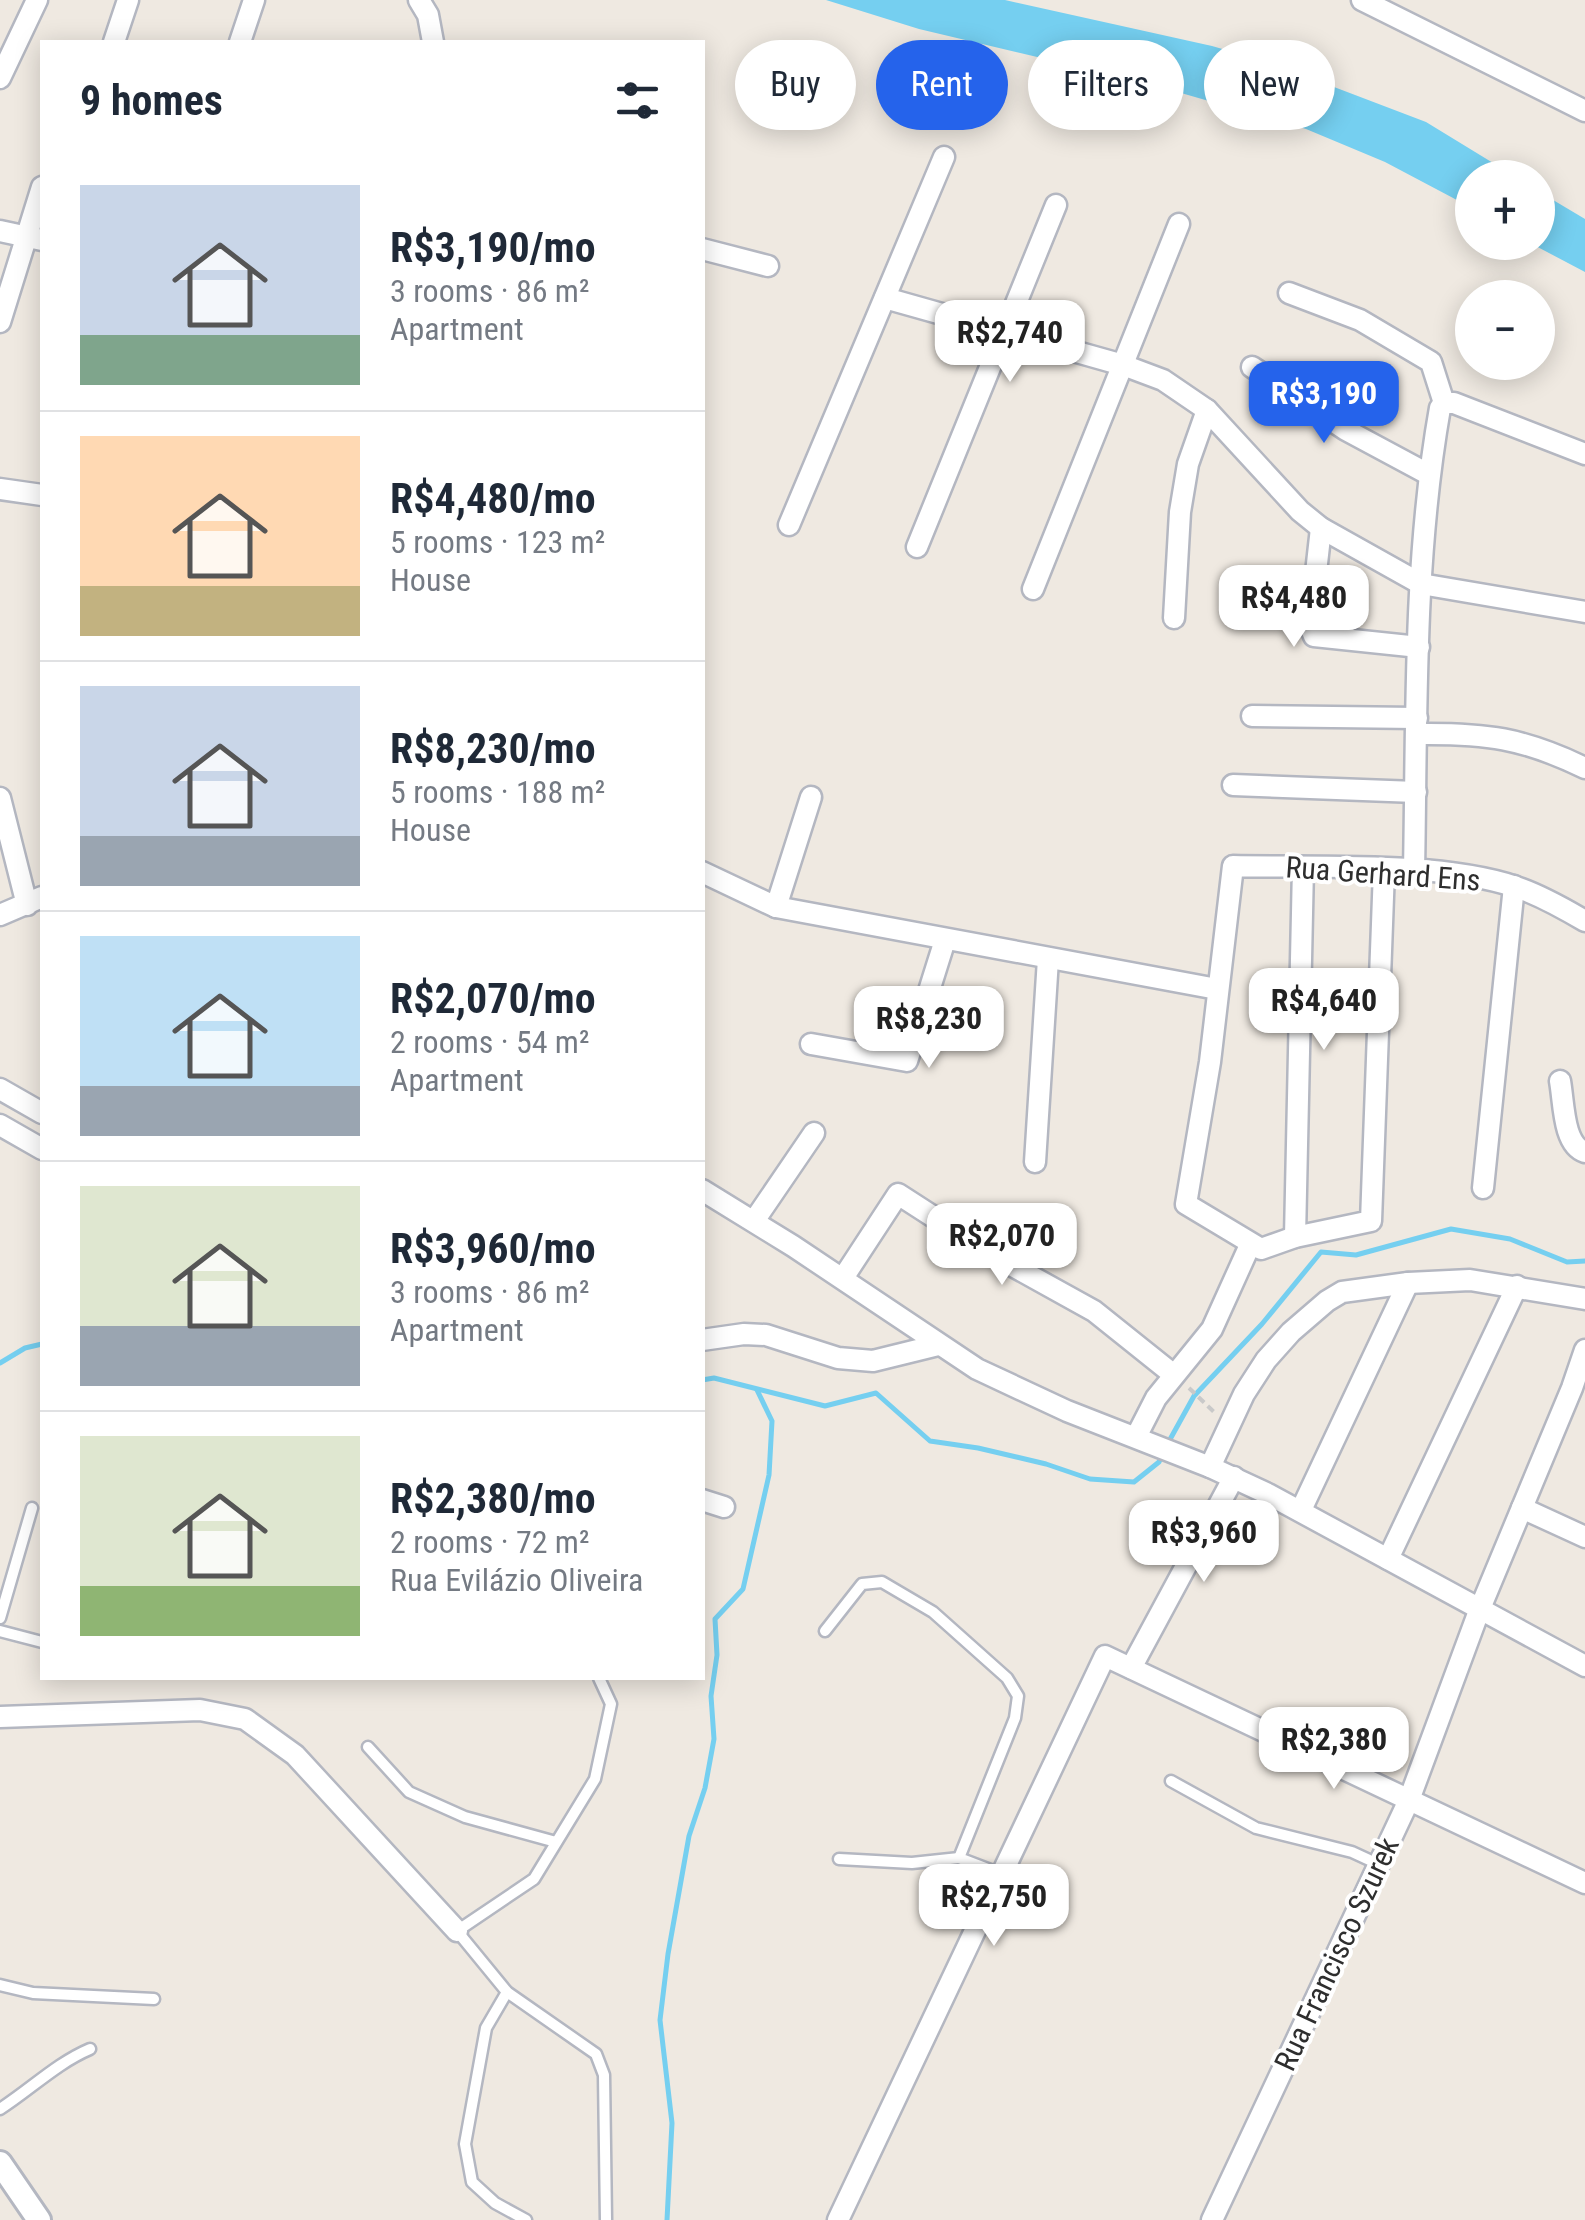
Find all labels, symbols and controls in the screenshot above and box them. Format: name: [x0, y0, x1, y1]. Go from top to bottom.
chip: Buy: [735, 40, 856, 130]
chip: Rent: [876, 40, 1008, 130]
chip: Filters: [1028, 40, 1184, 130]
chip: New: [1204, 40, 1335, 130]
icon: filters: [610, 73, 665, 128]
text: 9 homes: [80, 76, 223, 125]
map controls: [1455, 160, 1555, 380]
button: +: [1455, 160, 1555, 260]
text: R$3,190/mo: [390, 223, 596, 272]
icon: home: [160, 225, 280, 345]
text: 3 rooms · 86 m²: [390, 272, 589, 310]
button: −: [1455, 280, 1555, 380]
pin: R$2,740: [918, 300, 1102, 385]
text: Apartment: [390, 310, 524, 348]
text: R$2,740: [957, 313, 1063, 351]
pin: R$3,190: [1232, 361, 1416, 446]
text: R$3,190: [1271, 374, 1377, 412]
text: R$4,480/mo: [390, 474, 596, 523]
icon: home: [160, 476, 280, 596]
text: 5 rooms · 123 m²: [390, 523, 605, 561]
text: House: [390, 561, 471, 599]
pin: R$4,480: [1202, 565, 1386, 650]
text: R$4,480: [1241, 578, 1347, 616]
text: R$8,230/mo: [390, 724, 596, 773]
icon: home: [160, 726, 280, 846]
text: 5 rooms · 188 m²: [390, 773, 605, 811]
text: House: [390, 811, 471, 849]
street label: Rua Gerhard Ens: [1284, 849, 1482, 898]
pin: R$4,640: [1232, 968, 1416, 1053]
text: R$2,070/mo: [390, 974, 596, 1023]
icon: home: [160, 976, 280, 1096]
text: R$4,640: [1271, 981, 1377, 1019]
pin: R$8,230: [837, 986, 1021, 1071]
text: R$8,230: [876, 999, 982, 1037]
text: 2 rooms · 54 m²: [390, 1023, 589, 1061]
text: Apartment: [390, 1061, 524, 1099]
pin: R$2,070: [910, 1203, 1094, 1288]
text: R$2,070: [949, 1216, 1055, 1254]
text: R$3,960/mo: [390, 1224, 596, 1273]
icon: home: [160, 1226, 280, 1346]
text: 3 rooms · 86 m²: [390, 1273, 589, 1311]
text: Apartment: [390, 1311, 524, 1349]
text: R$2,380/mo: [390, 1474, 596, 1523]
icon: home: [160, 1476, 280, 1596]
pin: R$3,960: [1112, 1500, 1296, 1585]
text: R$3,960: [1151, 1513, 1257, 1551]
text: 2 rooms · 72 m²: [390, 1523, 589, 1561]
text: Rua Evilázio Oliveira: [390, 1561, 643, 1599]
pin: R$2,380: [1242, 1707, 1426, 1792]
text: R$2,380: [1281, 1720, 1387, 1758]
street label: Rua Francisco Szurek: [1267, 1831, 1406, 2076]
pin: R$2,750: [902, 1864, 1086, 1949]
text: R$2,750: [941, 1877, 1047, 1915]

